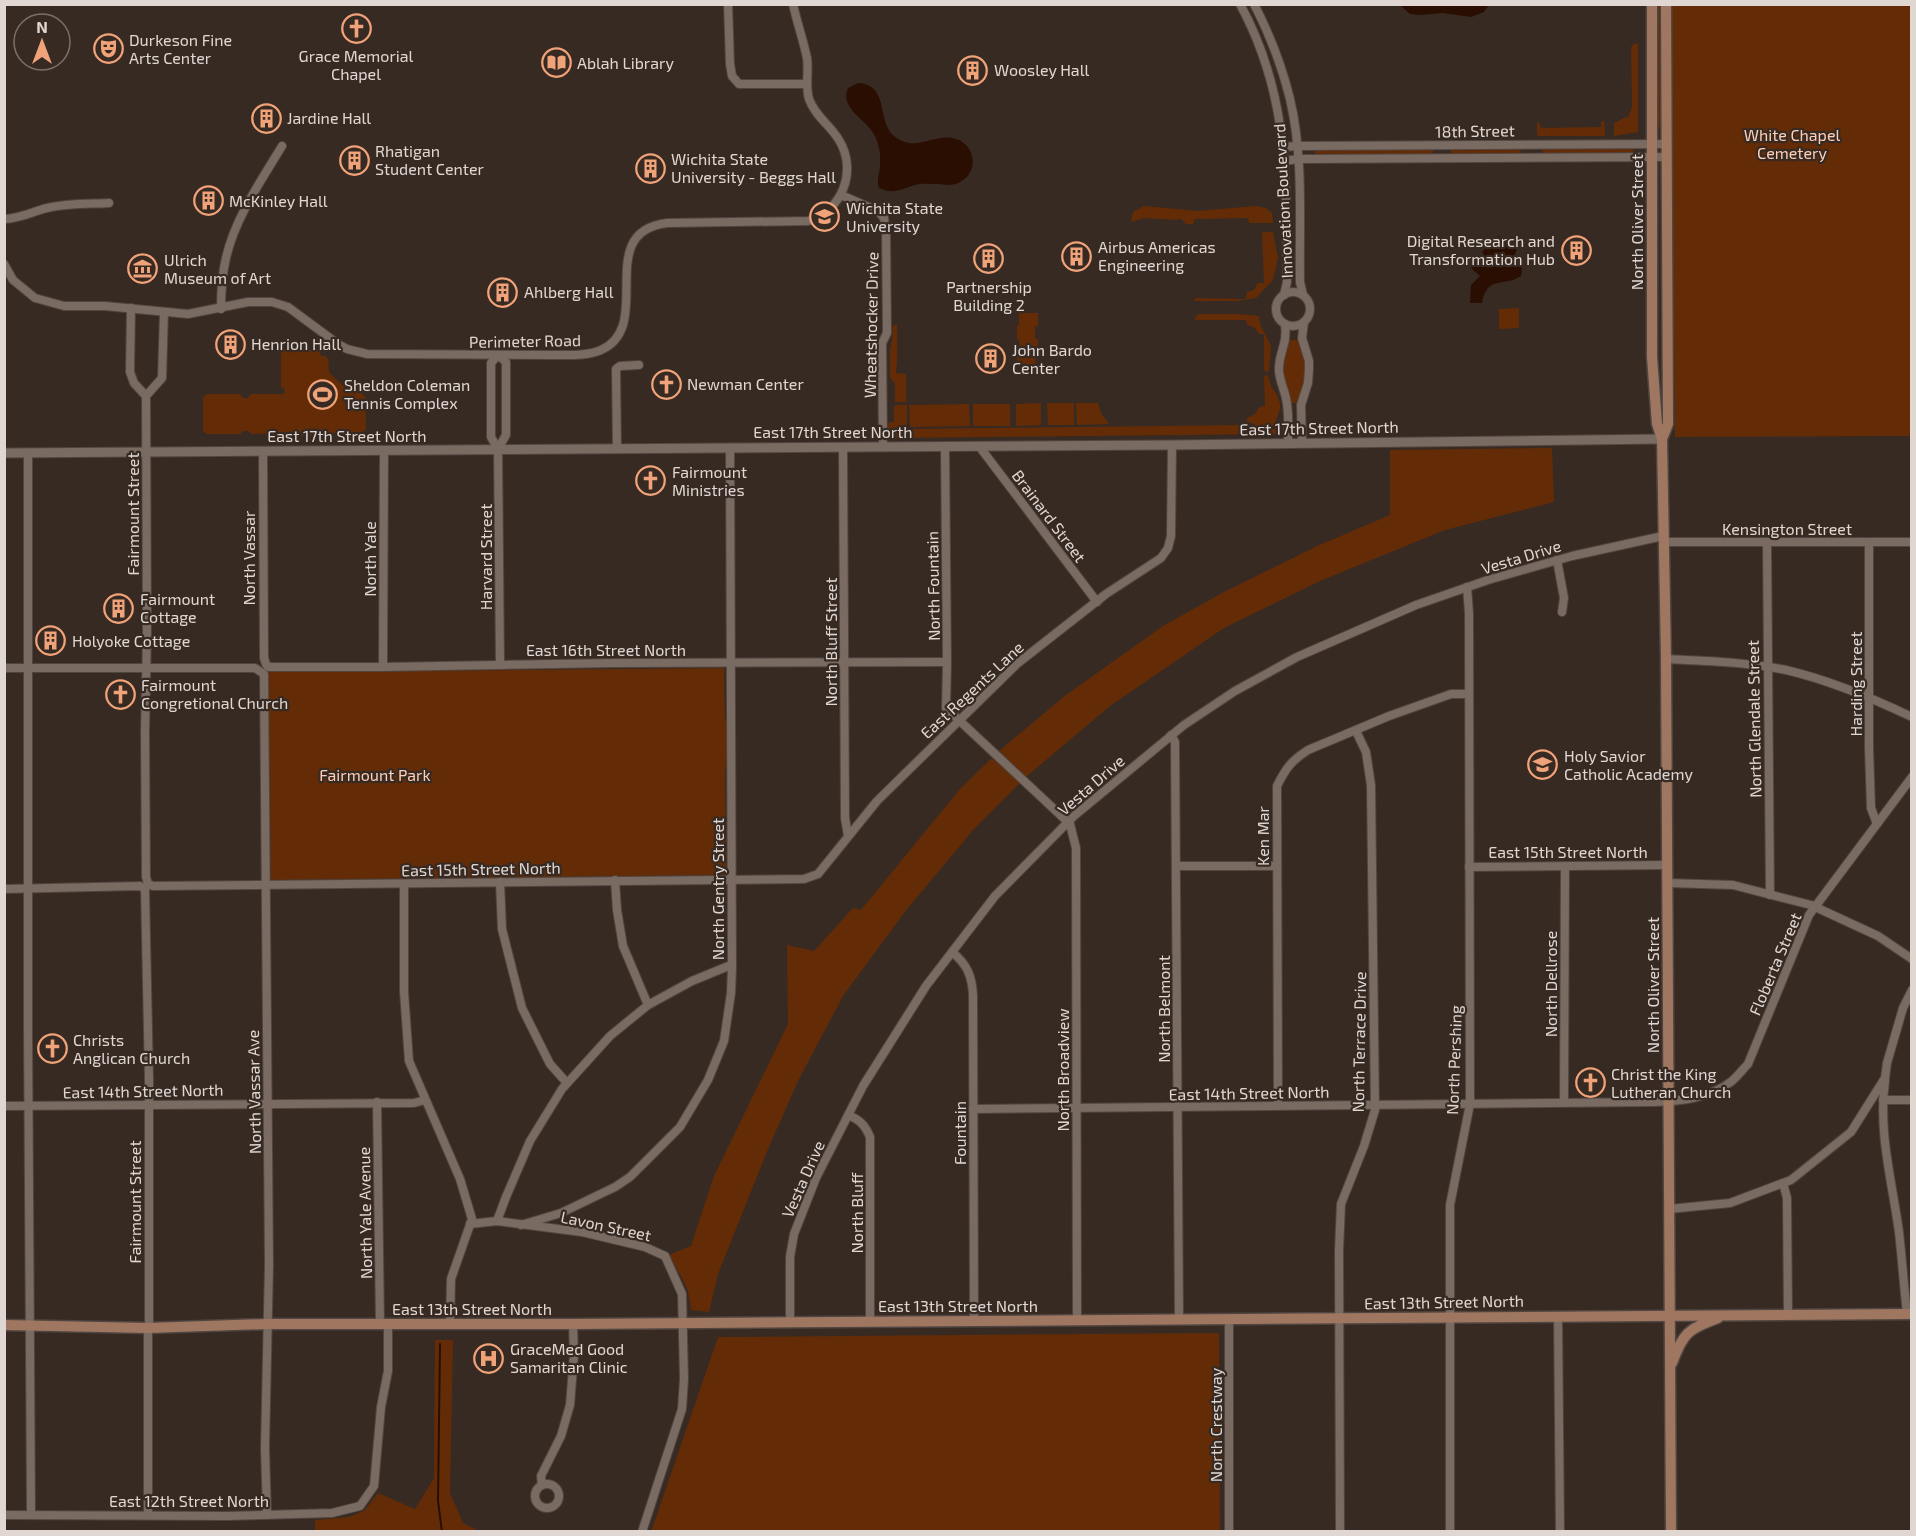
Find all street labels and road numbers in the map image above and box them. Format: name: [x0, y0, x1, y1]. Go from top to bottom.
street label: 18th Street: [1435, 120, 1515, 141]
street label: Innovation Boulevard: [1269, 123, 1296, 279]
street label: North Oliver Street: [1627, 154, 1646, 290]
street label: Wheatshocker Drive: [860, 252, 881, 398]
street label: Perimeter Road: [469, 330, 581, 351]
street label: East 17th Street North: [1239, 417, 1399, 438]
street label: East 17th Street North: [753, 422, 913, 441]
street label: East 17th Street North: [267, 426, 427, 445]
street label: Fairmount Street: [123, 452, 142, 576]
street label: Brainard Street: [1009, 466, 1090, 566]
street label: Harvard Street: [476, 504, 495, 610]
street label: North Vassar: [239, 510, 258, 605]
street label: Kensington Street: [1722, 519, 1852, 538]
street label: North Yale: [360, 521, 379, 597]
street label: North Fountain: [922, 531, 943, 641]
street label: Vesta Drive: [1479, 535, 1563, 578]
street label: North Bluff Street: [821, 578, 840, 706]
street label: Harding Street: [1846, 631, 1865, 737]
street label: East Regents Lane: [916, 637, 1027, 742]
street label: East 16th Street North: [526, 640, 686, 659]
street label: North Glendale Street: [1743, 640, 1764, 798]
street label: Vesta Drive: [1053, 750, 1128, 819]
street label: Ken Mar: [1253, 805, 1272, 866]
street label: North Gentry Street: [708, 818, 727, 960]
street label: East 15th Street North: [1488, 842, 1648, 861]
street label: East 15th Street North: [401, 858, 561, 879]
street label: Floberta Street: [1744, 910, 1805, 1018]
street label: North Oliver Street: [1643, 917, 1662, 1053]
street label: North Dellrose: [1541, 931, 1560, 1037]
street label: North Belmont: [1154, 955, 1173, 1063]
street label: North Terrace Drive: [1348, 971, 1369, 1113]
street label: North Pershing: [1442, 1005, 1465, 1115]
street label: North Broadview: [1053, 1008, 1072, 1132]
street label: North Vassar Ave: [243, 1030, 264, 1154]
street label: East 14th Street North: [62, 1080, 224, 1101]
street label: East 14th Street North: [1168, 1082, 1330, 1103]
street label: Fountain: [950, 1101, 969, 1165]
street label: Vesta Drive: [777, 1137, 828, 1220]
street label: Fairmount Street: [125, 1140, 144, 1264]
street label: North Yale Avenue: [354, 1147, 375, 1279]
street label: North Bluff: [847, 1172, 866, 1253]
street label: Lavon Street: [559, 1207, 653, 1244]
street label: East 13th Street North: [1364, 1291, 1524, 1312]
street label: East 13th Street North: [878, 1296, 1038, 1315]
street label: East 13th Street North: [392, 1299, 552, 1318]
street label: North Crestway: [1206, 1367, 1225, 1482]
street label: East 12th Street North: [109, 1491, 269, 1510]

